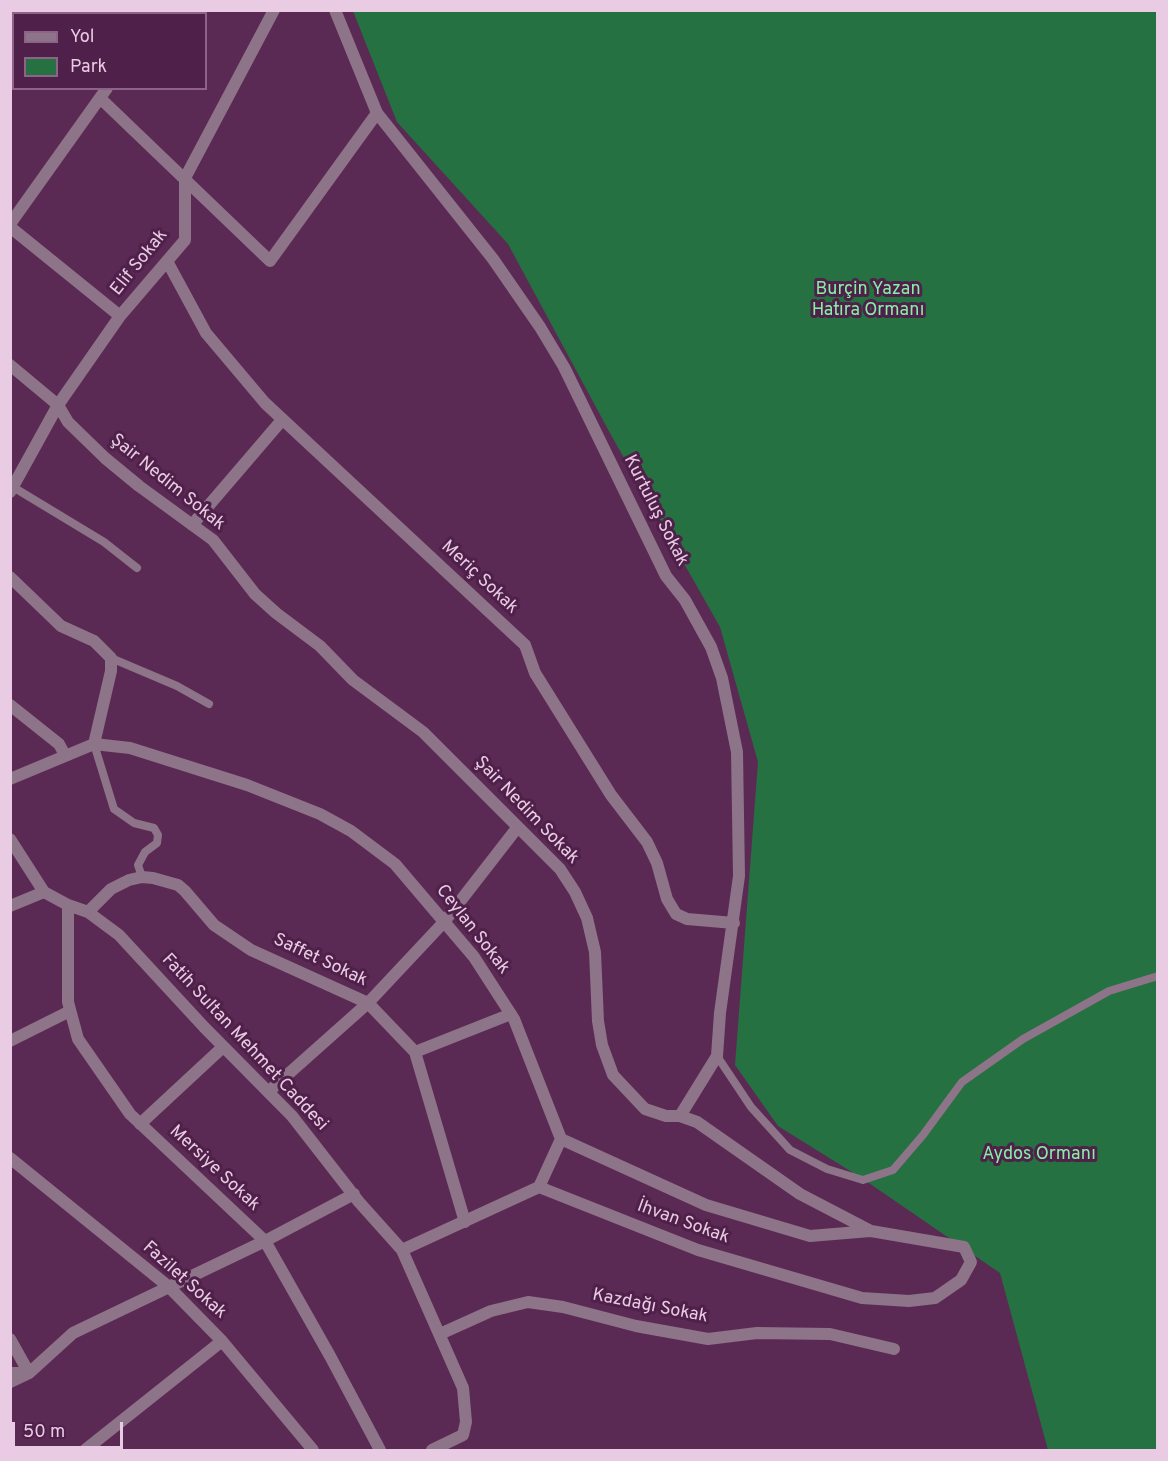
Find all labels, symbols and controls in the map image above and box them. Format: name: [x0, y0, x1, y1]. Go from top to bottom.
legend: [12, 12, 207, 90]
text: Yol: [70, 26, 95, 49]
text: Park: [70, 56, 107, 79]
street label: Elif Sokak: [107, 226, 173, 300]
park label: Burçin Yazan Hatıra Ormanı: [812, 279, 924, 322]
street label: Şair Nedim Sokak: [105, 430, 229, 536]
street label: Kurtuluş Sokak: [618, 452, 692, 570]
street label: Meriç Sokak: [436, 537, 522, 619]
street label: Şair Nedim Sokak: [469, 753, 583, 869]
street label: Ceylan Sokak: [430, 881, 514, 979]
street label: Saffet Sokak: [269, 930, 371, 992]
street label: Fatih Sultan Mehmet Caddesi: [156, 950, 332, 1136]
street label: Mersiye Sokak: [164, 1121, 264, 1217]
park label: Aydos Ormanı: [982, 1144, 1096, 1166]
street label: İhvan Sokak: [634, 1196, 732, 1250]
street label: Fazilet Sokak: [137, 1238, 231, 1324]
street label: Kazdağı Sokak: [590, 1285, 710, 1329]
scale bar: [15, 1410, 126, 1448]
text: 50 m: [23, 1421, 65, 1444]

